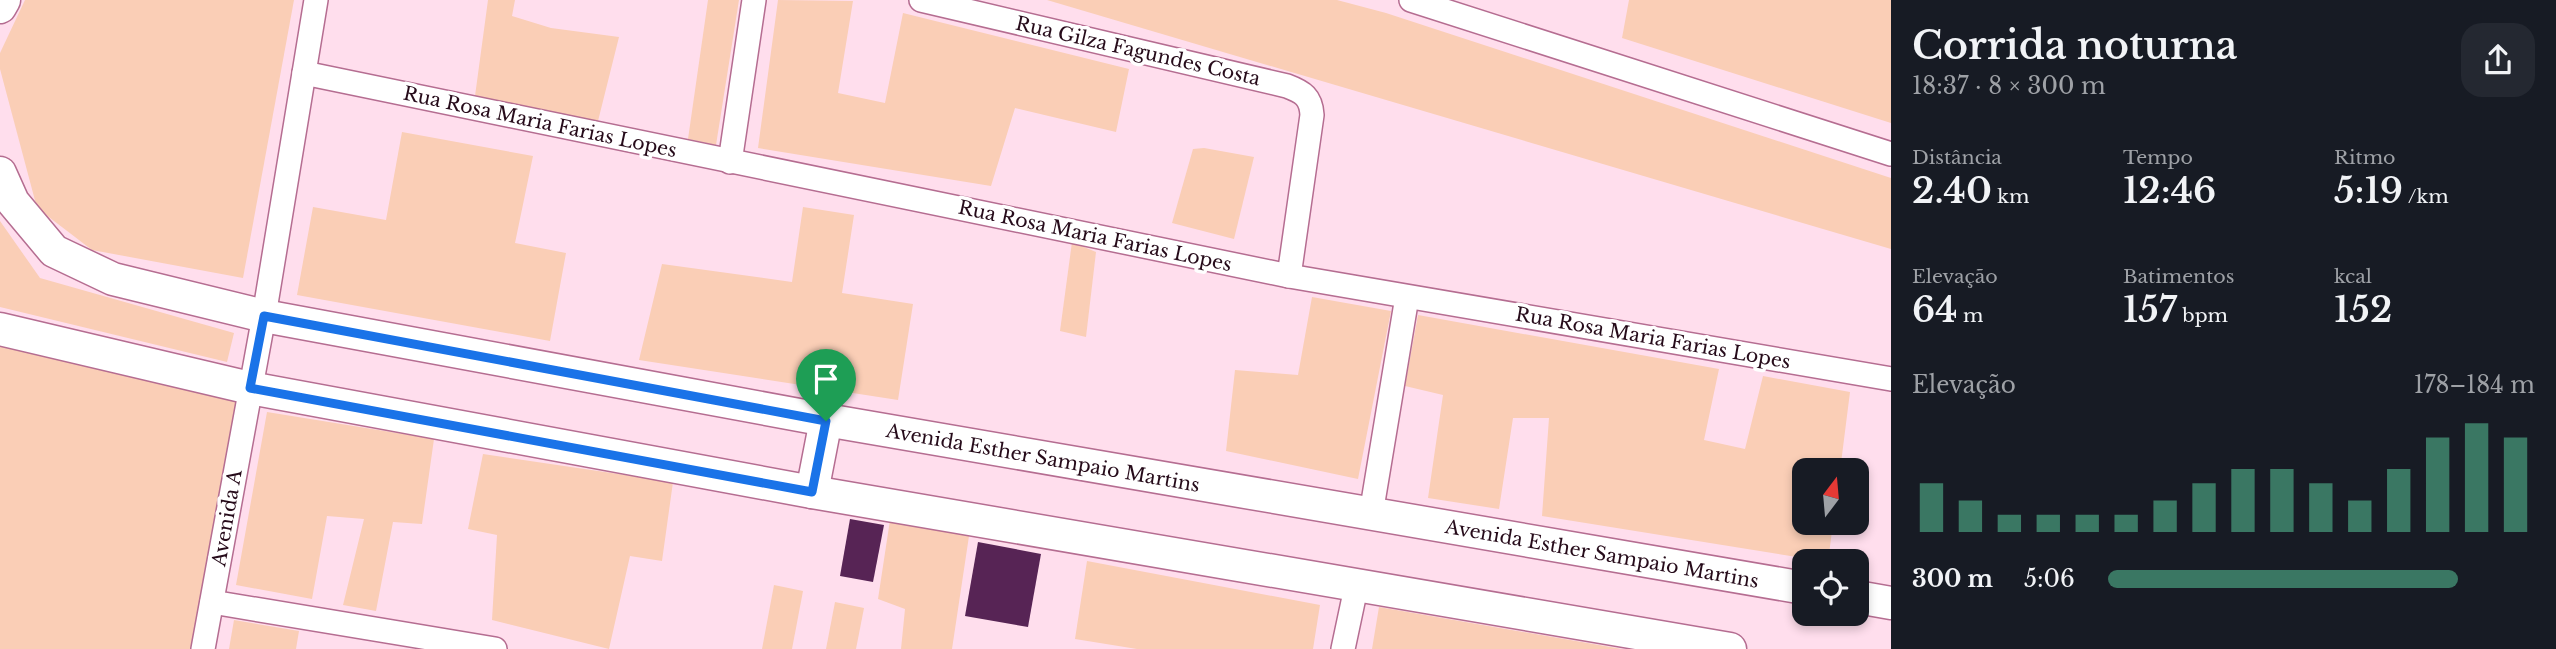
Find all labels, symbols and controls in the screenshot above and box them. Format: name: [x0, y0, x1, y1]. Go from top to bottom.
street label: Rua Gilza Fagundes Costa: [1013, 12, 1263, 90]
text: Corrida noturna: [1912, 22, 2237, 69]
button: share: [2461, 23, 2535, 97]
text: 18:37 · 8 × 300 m: [1912, 72, 2106, 100]
street label: Rua Rosa Maria Farias Lopes: [401, 82, 679, 162]
text: Distância: [1912, 146, 2002, 169]
text: Tempo: [2123, 146, 2193, 169]
text: Ritmo: [2334, 146, 2395, 169]
text: 2.40: [1912, 169, 1992, 212]
text: 12:46: [2123, 169, 2216, 212]
text: 5:19: [2334, 169, 2403, 212]
text: km: [1992, 185, 2029, 208]
text: /km: [2403, 185, 2449, 208]
street label: Rua Rosa Maria Farias Lopes: [956, 196, 1234, 276]
text: Elevação: [1912, 265, 1998, 288]
text: Batimentos: [2123, 265, 2234, 288]
text: kcal: [2334, 265, 2372, 288]
text: 64: [1912, 288, 1958, 331]
text: 157: [2123, 288, 2177, 331]
text: 152: [2334, 288, 2392, 331]
street label: Rua Rosa Maria Farias Lopes: [1514, 302, 1792, 374]
text: m: [1958, 304, 1983, 327]
text: bpm: [2177, 304, 2228, 327]
pin: [796, 349, 856, 421]
icon: arrive: [807, 360, 845, 398]
text: Elevação: [1912, 371, 2016, 399]
text: 178–184 m: [2414, 371, 2535, 399]
street label: Avenida Esther Sampaio Martins: [883, 419, 1202, 497]
north arrow: [1792, 458, 1869, 536]
map controls: [1792, 458, 1869, 626]
street label: Avenida A: [207, 468, 247, 569]
street label: Avenida Esther Sampaio Martins: [1442, 515, 1761, 593]
button: locate: [1792, 549, 1869, 626]
text: 300 m: [1912, 565, 1993, 593]
text: 5:06: [2024, 565, 2075, 593]

